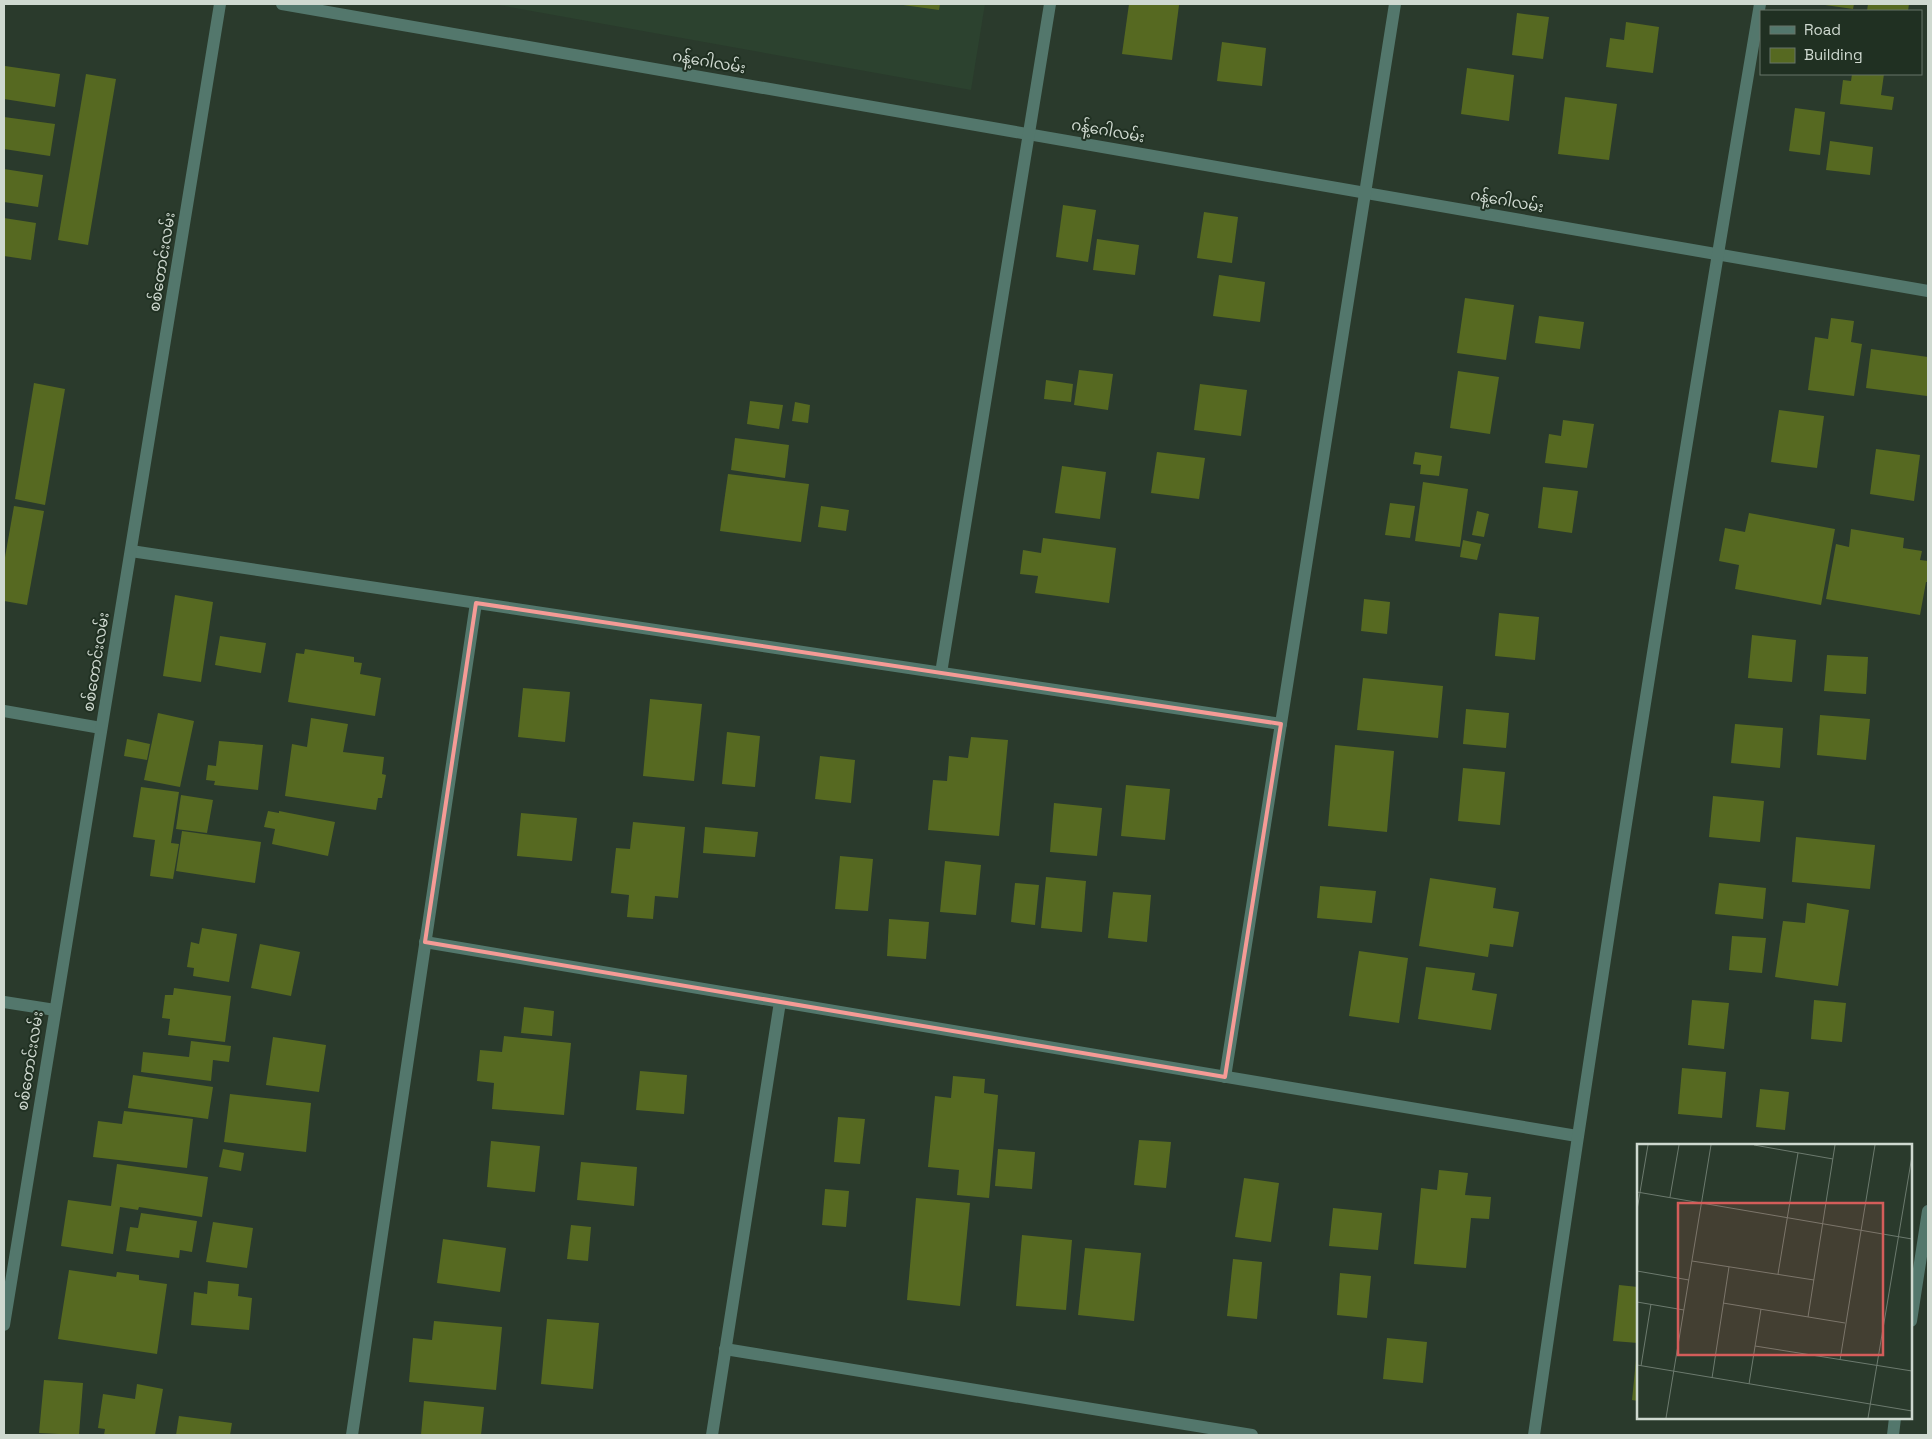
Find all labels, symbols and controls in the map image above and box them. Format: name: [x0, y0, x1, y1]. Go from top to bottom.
legend: [1760, 10, 1922, 75]
text: Road: [1804, 20, 1841, 39]
text: Building: [1804, 45, 1863, 64]
street label: ဂန့်ဂေါလမ်း: [670, 46, 747, 80]
street label: ဂန့်ဂေါလမ်း: [1069, 115, 1146, 149]
street label: ဂန့်ဂေါလမ်း: [1468, 185, 1545, 219]
street label: စစ်တောင်းလမ်း: [144, 211, 179, 313]
street label: စစ်တောင်းလမ်း: [78, 611, 113, 713]
street label: စစ်တောင်းလမ်း: [12, 1010, 47, 1112]
inset map: [1637, 1144, 1912, 1419]

